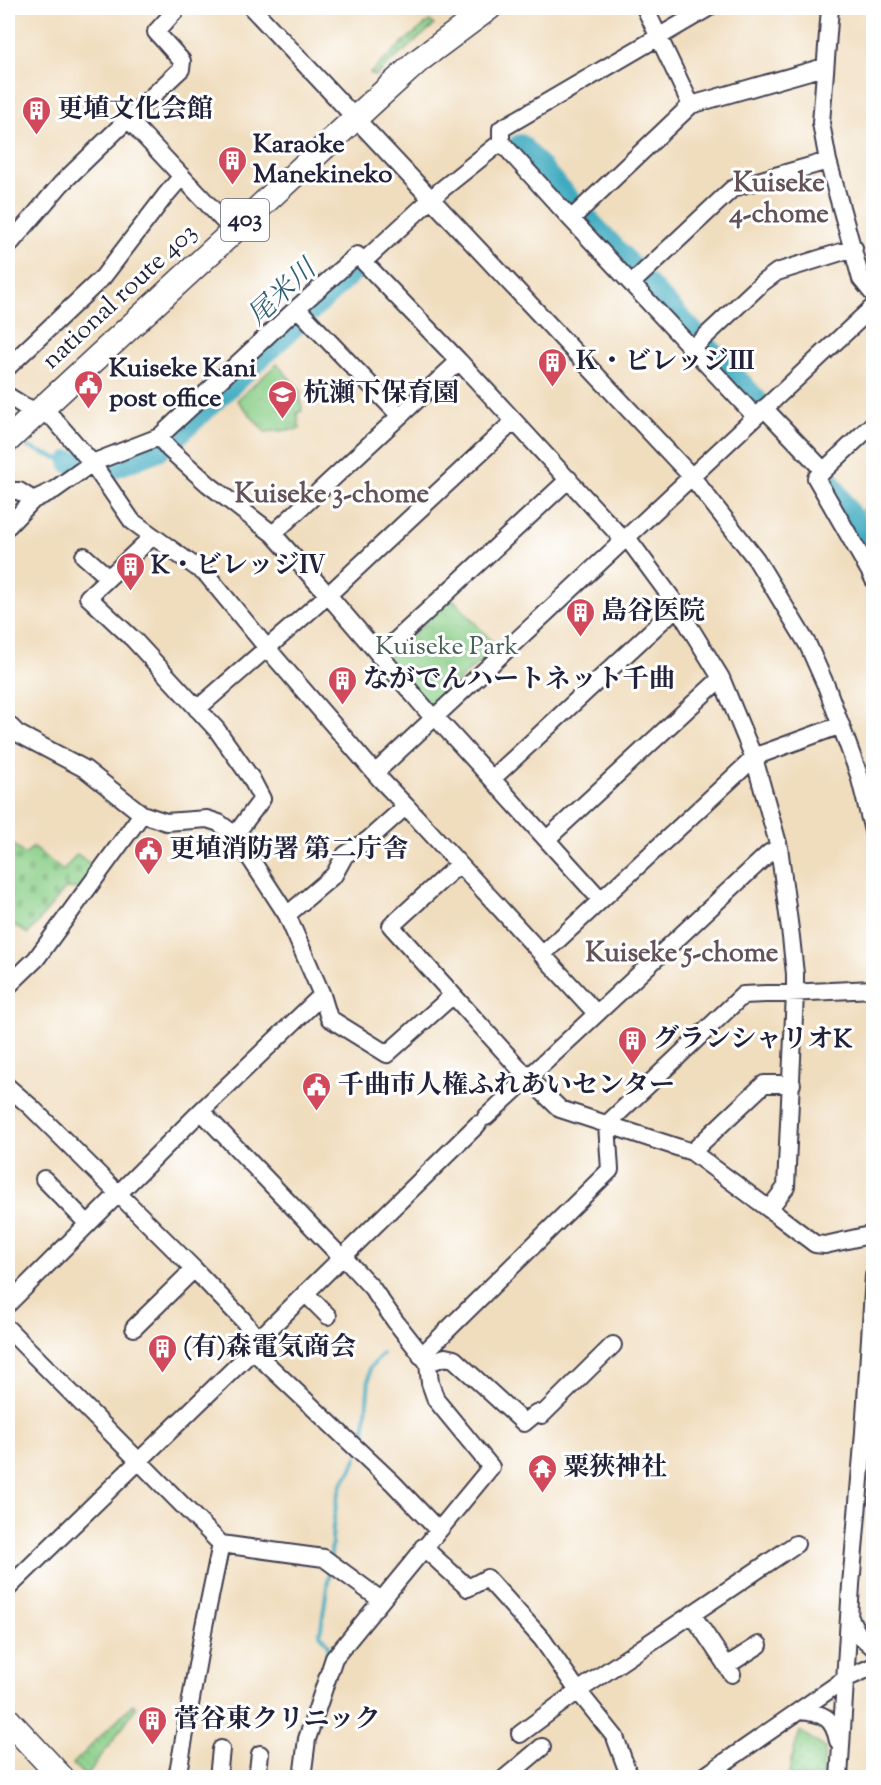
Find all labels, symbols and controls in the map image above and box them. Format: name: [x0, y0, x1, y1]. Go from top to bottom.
place label: 更埴文化会館: [57, 92, 213, 129]
building icon: 更埴文化会館: [20, 94, 52, 136]
place label: Karaoke Manekineko: [253, 127, 393, 194]
building icon: Karaoke Manekineko: [216, 144, 248, 186]
district label: Kuiseke 4-chome: [728, 165, 829, 235]
road number: 403: [221, 199, 269, 241]
street label: national route 403: [34, 215, 206, 379]
water label: 尾米川: [240, 250, 328, 336]
place label: Ｋ・ビレッジⅢ: [573, 344, 755, 381]
building icon: Ｋ・ビレッジⅢ: [536, 346, 568, 388]
place label: Kuiseke Kani post office: [109, 351, 257, 418]
public building icon: Kuiseke Kani post office: [72, 368, 104, 410]
place label: 杭瀬下保育園: [303, 376, 459, 413]
school or university icon: 杭瀬下保育園: [266, 378, 298, 420]
district label: Kuiseke 3-chome: [235, 476, 429, 515]
place label: K・ビレッジⅣ: [151, 548, 326, 585]
building icon: K・ビレッジⅣ: [114, 550, 146, 592]
place label: 島谷医院: [601, 594, 705, 631]
building icon: 島谷医院: [564, 596, 596, 638]
park label: Kuiseke Park: [375, 629, 519, 666]
place label: ながでんハートネット千曲: [363, 662, 675, 699]
building icon: ながでんハートネット千曲: [326, 664, 358, 706]
place label: 更埴消防署 第二庁舎: [169, 832, 409, 869]
public building icon: 更埴消防署 第二庁舎: [132, 834, 164, 876]
district label: Kuiseke 5-chome: [586, 935, 778, 974]
place label: グランシャリオK: [653, 1022, 853, 1059]
building icon: グランシャリオK: [616, 1024, 648, 1066]
place label: 千曲市人権ふれあいセンター: [338, 1068, 675, 1105]
public building icon: 千曲市人権ふれあいセンター: [301, 1070, 333, 1112]
place label: (有)森電気商会: [183, 1330, 356, 1367]
building icon: (有)森電気商会: [146, 1332, 178, 1374]
place label: 粟狹神社: [563, 1450, 667, 1487]
temple icon: 粟狹神社: [526, 1452, 558, 1494]
place label: 菅谷東クリニック: [174, 1702, 380, 1739]
building icon: 菅谷東クリニック: [137, 1704, 169, 1746]

